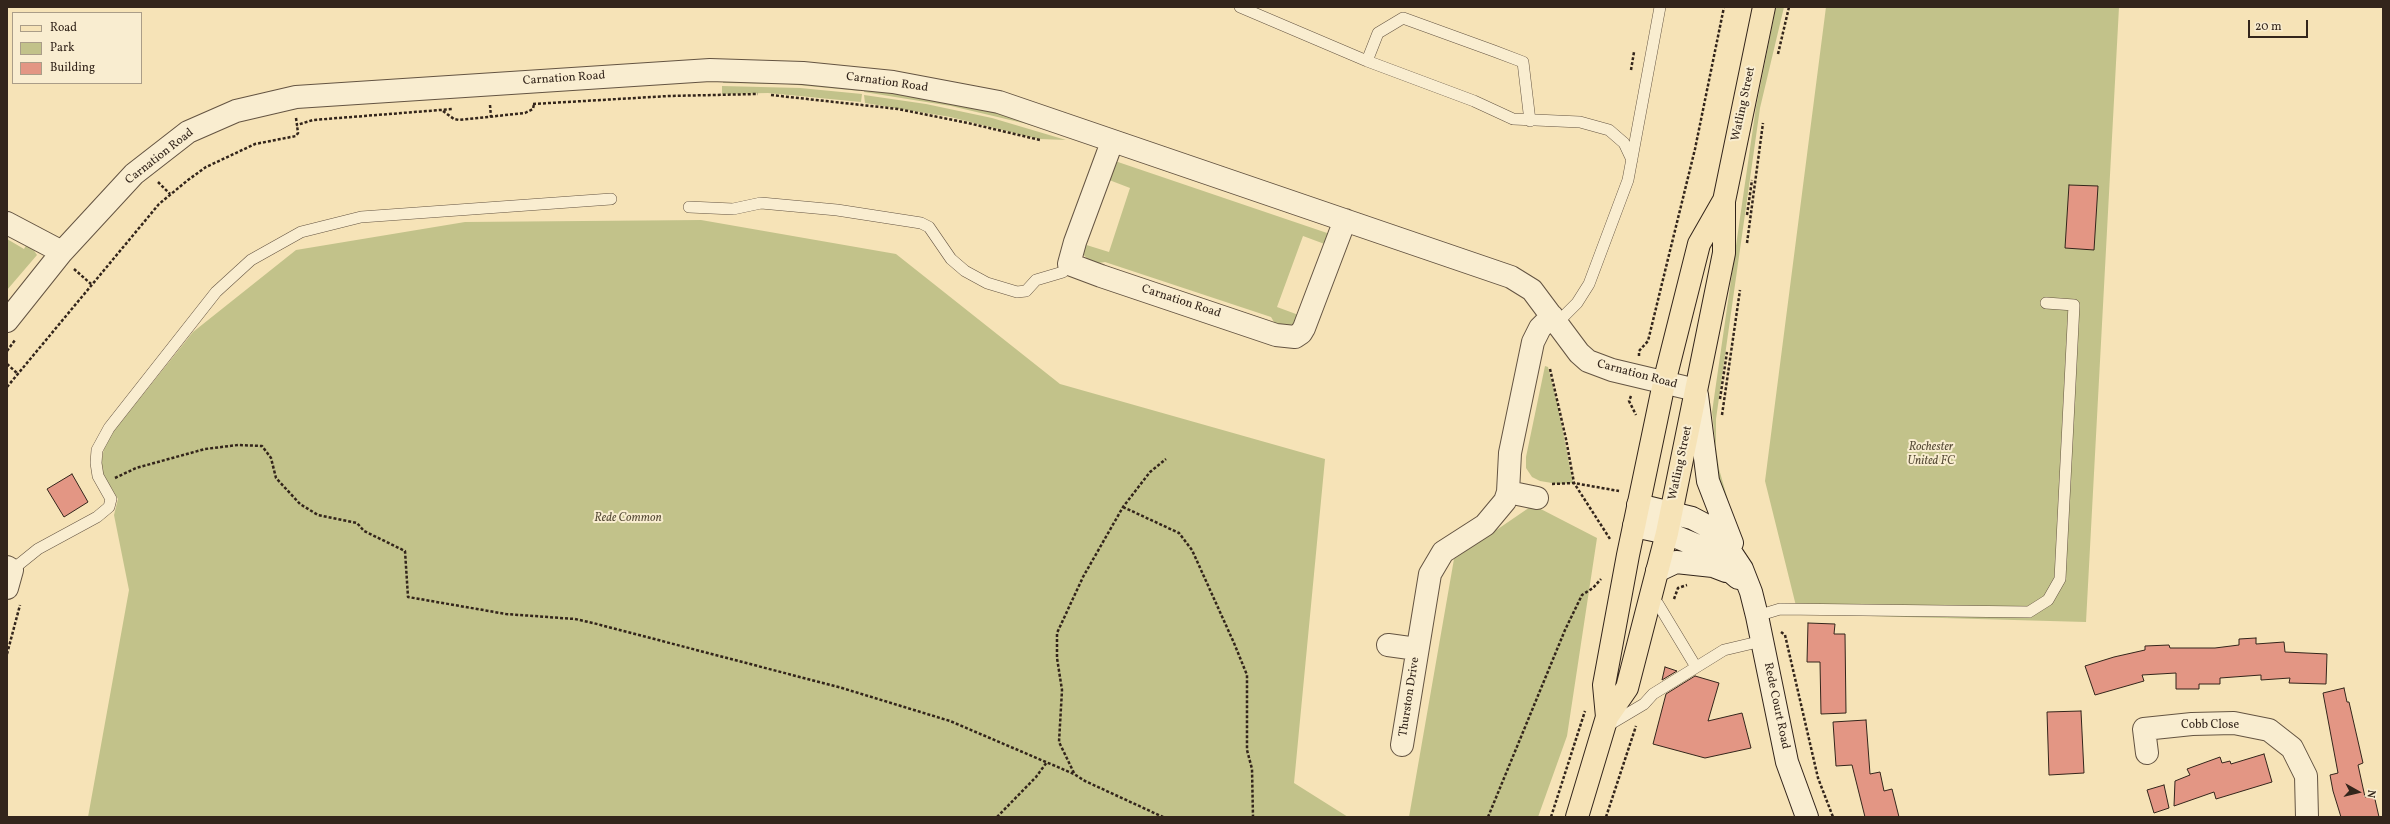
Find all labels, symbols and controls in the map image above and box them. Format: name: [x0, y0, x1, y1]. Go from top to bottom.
legend: [12, 12, 142, 84]
scale bar: [2250, 12, 2310, 38]
text: 20 m: [2255, 19, 2282, 35]
text: Road: [50, 20, 77, 36]
text: Park: [50, 40, 75, 56]
text: Building: [50, 60, 95, 76]
street label: Watling Street: [1729, 66, 1759, 142]
street label: Carnation Road: [522, 69, 606, 89]
street label: Carnation Road: [845, 70, 929, 96]
street label: Carnation Road: [123, 126, 197, 188]
street label: Carnation Road: [1139, 282, 1223, 322]
street label: Carnation Road: [1595, 357, 1679, 393]
street label: Watling Street: [1666, 425, 1696, 501]
park label: Rochester United FC: [1907, 441, 1955, 469]
park label: Rede Common: [594, 512, 662, 526]
street label: Thurston Drive: [1397, 656, 1423, 738]
street label: Rede Court Road: [1760, 661, 1792, 751]
street label: Cobb Close: [2181, 719, 2239, 733]
north arrow: [2338, 772, 2378, 812]
text: N: [2362, 789, 2378, 799]

